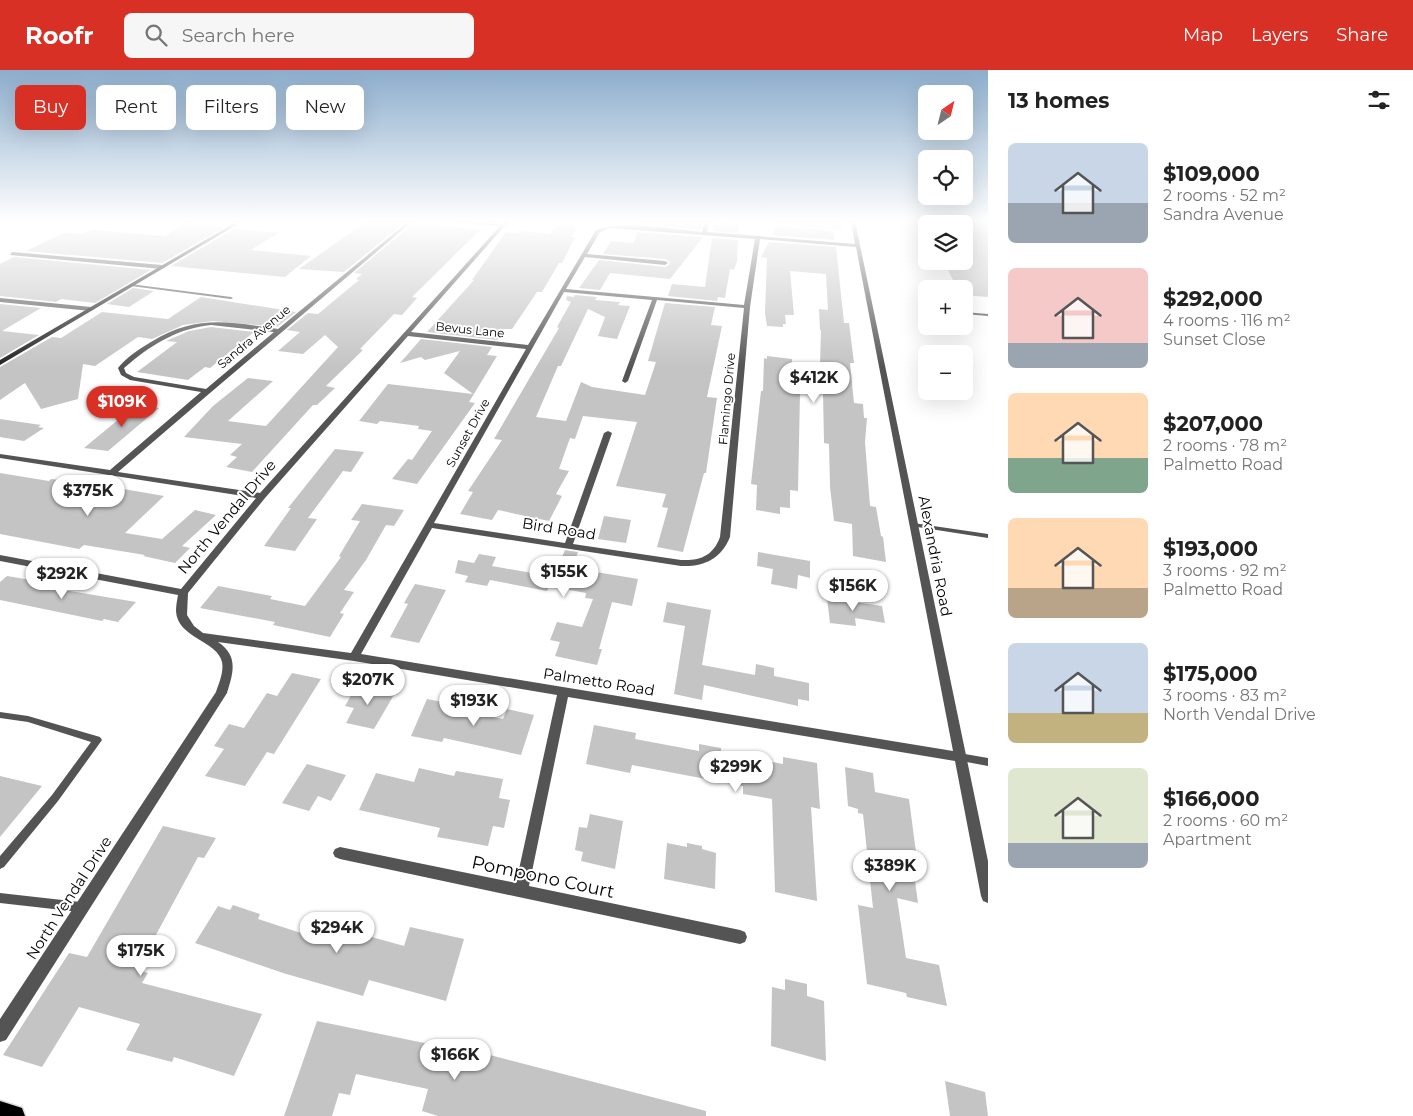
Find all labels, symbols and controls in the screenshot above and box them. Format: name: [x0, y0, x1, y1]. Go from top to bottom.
search box: [124, 13, 474, 58]
text: Roofr: [25, 21, 94, 50]
icon: search: [142, 21, 170, 49]
text: Search here: [182, 24, 295, 47]
text: Map: [1183, 24, 1223, 46]
text: Layers: [1251, 24, 1308, 46]
text: Share: [1336, 24, 1388, 46]
chip: Buy: [15, 85, 86, 130]
chip: Rent: [96, 85, 176, 130]
chip: Filters: [186, 85, 276, 130]
chip: New: [286, 85, 364, 130]
north arrow: [918, 85, 972, 140]
map controls: [918, 85, 973, 400]
icon: filters: [1365, 86, 1393, 114]
text: 13 homes: [1008, 88, 1109, 113]
button: locate: [918, 150, 973, 205]
text: $109,000: [1163, 161, 1260, 186]
icon: home: [1048, 163, 1108, 223]
text: 2 rooms · 52 m²: [1163, 186, 1286, 205]
text: Sandra Avenue: [1163, 205, 1284, 224]
button: layers: [918, 215, 973, 270]
button: +: [918, 280, 973, 335]
text: $292,000: [1163, 286, 1263, 311]
icon: home: [1048, 288, 1108, 348]
street label: Sandra Avenue: [214, 302, 293, 371]
text: 4 rooms · 116 m²: [1163, 311, 1291, 330]
street label: Bevus Lane: [435, 318, 505, 341]
text: Sunset Close: [1163, 330, 1266, 349]
button: −: [918, 345, 973, 400]
street label: Flamingo Drive: [715, 352, 738, 446]
pin: $412K: [779, 362, 849, 404]
text: $412K: [790, 368, 838, 387]
pin: $109K: [87, 386, 157, 428]
text: $109K: [97, 392, 147, 411]
street label: Sunset Drive: [443, 396, 493, 470]
text: $207,000: [1163, 411, 1263, 436]
icon: home: [1048, 413, 1108, 473]
text: 2 rooms · 78 m²: [1163, 436, 1287, 455]
text: Palmetto Road: [1163, 455, 1283, 474]
street label: North Vendal Drive: [173, 456, 280, 578]
pin: $375K: [53, 474, 123, 517]
text: $375K: [63, 481, 113, 500]
street label: Alexandria Road: [914, 494, 957, 618]
street label: Bird Road: [521, 513, 597, 544]
text: $193,000: [1163, 536, 1258, 561]
icon: home: [1048, 538, 1108, 598]
pin: $155K: [529, 556, 599, 598]
pin: $292K: [27, 558, 97, 600]
text: 3 rooms · 92 m²: [1163, 561, 1287, 580]
text: $155K: [540, 562, 588, 581]
text: $292K: [36, 564, 88, 583]
pin: $156K: [818, 570, 888, 612]
text: $156K: [829, 576, 877, 595]
text: Palmetto Road: [1163, 580, 1283, 599]
text: $175,000: [1163, 661, 1258, 686]
street label: Palmetto Road: [542, 663, 656, 700]
icon: home: [1048, 663, 1108, 723]
pin: $207K: [333, 664, 403, 706]
text: $207K: [342, 670, 394, 689]
pin: $193K: [439, 684, 509, 727]
text: 3 rooms · 83 m²: [1163, 686, 1287, 705]
text: $193K: [450, 691, 498, 710]
text: North Vendal Drive: [1163, 705, 1316, 724]
pin: $299K: [701, 750, 771, 793]
text: $299K: [710, 757, 762, 776]
text: $166,000: [1163, 786, 1259, 811]
icon: home: [1048, 788, 1108, 848]
text: 2 rooms · 60 m²: [1163, 811, 1288, 830]
text: Apartment: [1163, 830, 1252, 849]
street label: North Vendal Drive: [22, 833, 116, 963]
pin: $389K: [855, 850, 925, 892]
street label: Pompono Court: [470, 851, 616, 903]
text: $389K: [864, 856, 916, 875]
pin: $294K: [302, 912, 372, 954]
text: $294K: [311, 918, 363, 937]
pin: $175K: [106, 934, 176, 977]
text: $175K: [117, 941, 165, 960]
pin: $166K: [420, 1038, 490, 1081]
text: $166K: [431, 1045, 479, 1064]

